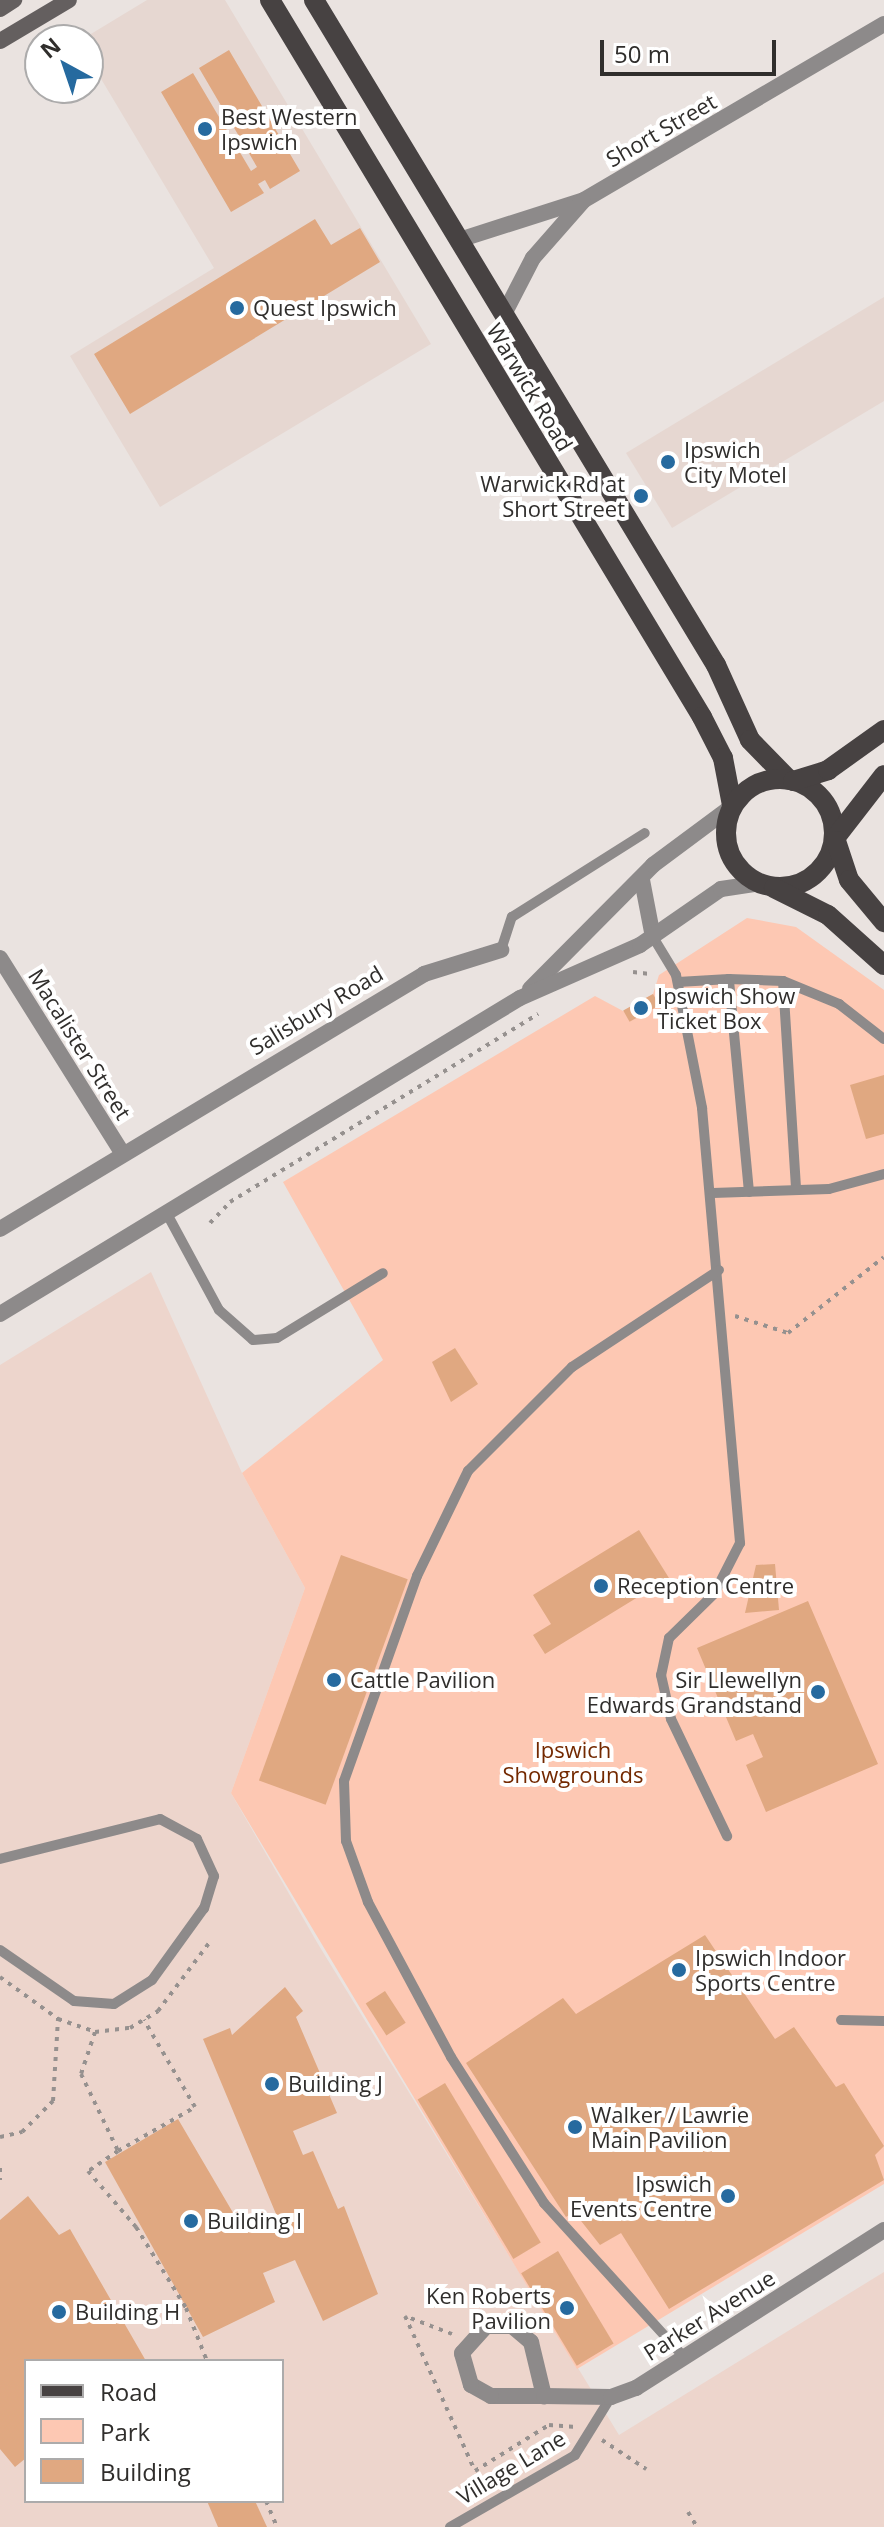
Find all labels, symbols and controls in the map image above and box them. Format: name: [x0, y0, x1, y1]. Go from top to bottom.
north arrow: [24, 24, 104, 104]
scale bar: [604, 24, 780, 74]
text: N: [33, 30, 66, 64]
text: 50 m: [614, 37, 670, 70]
street label: Short Street: [601, 88, 721, 172]
place label: Best Western Ipswich: [221, 103, 357, 154]
marker: Best Western Ipswich: [196, 120, 214, 138]
place label: Quest Ipswich: [253, 295, 397, 321]
marker: Quest Ipswich: [228, 299, 246, 317]
street label: Warwick Road: [481, 318, 579, 456]
place label: Ipswich City Motel: [684, 436, 787, 488]
marker: Ipswich City Motel: [659, 453, 677, 471]
place label: Warwick Rd at Short Street: [480, 470, 625, 522]
marker: Warwick Rd at Short Street: [632, 487, 650, 505]
street label: Salisbury Road: [244, 960, 388, 1060]
street label: Macalister Street: [23, 964, 137, 1124]
place label: Ipswich Show Ticket Box: [657, 982, 795, 1034]
marker: Ipswich Show Ticket Box: [632, 999, 650, 1017]
place label: Reception Centre: [617, 1573, 794, 1599]
marker: Reception Centre: [592, 1577, 610, 1595]
place label: Sir Llewellyn Edwards Grandstand: [587, 1666, 802, 1718]
place label: Cattle Pavilion: [350, 1667, 495, 1693]
marker: Cattle Pavilion: [325, 1671, 343, 1689]
marker: Sir Llewellyn Edwards Grandstand: [809, 1683, 827, 1701]
park label: Ipswich Showgrounds: [503, 1736, 643, 1788]
place label: Ipswich Indoor Sports Centre: [695, 1944, 846, 1996]
marker: Ipswich Indoor Sports Centre: [670, 1961, 688, 1979]
place label: Building J: [288, 2071, 383, 2097]
marker: Building J: [263, 2075, 281, 2093]
place label: Walker / Lawrie Main Pavilion: [591, 2101, 749, 2152]
marker: Walker / Lawrie Main Pavilion: [566, 2118, 584, 2136]
place label: Ipswich Events Centre: [570, 2170, 712, 2222]
marker: Ipswich Events Centre: [719, 2187, 737, 2205]
place label: Building I: [207, 2208, 302, 2234]
marker: Building I: [182, 2212, 200, 2230]
street label: Parker Avenue: [639, 2264, 779, 2366]
place label: Ken Roberts Pavilion: [426, 2282, 551, 2334]
place label: Building H: [75, 2299, 180, 2325]
marker: Ken Roberts Pavilion: [558, 2299, 576, 2317]
marker: Building H: [50, 2303, 68, 2321]
legend: [24, 2359, 284, 2503]
text: Road: [100, 2375, 157, 2408]
text: Park: [100, 2415, 150, 2448]
street label: Village Lane: [452, 2424, 570, 2510]
text: Building: [100, 2455, 191, 2488]

